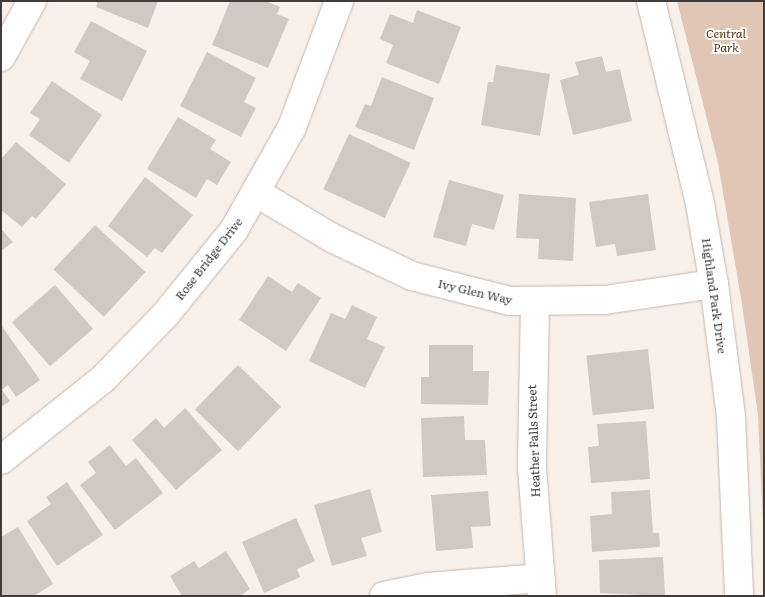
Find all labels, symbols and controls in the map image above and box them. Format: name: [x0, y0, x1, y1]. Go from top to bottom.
park label: Central Park: [706, 27, 746, 55]
street label: Rose Bridge Drive: [172, 215, 246, 303]
street label: Highland Park Drive: [699, 237, 729, 355]
street label: Ivy Glen Way: [436, 276, 514, 308]
street label: Heather Falls Street: [525, 384, 543, 498]

